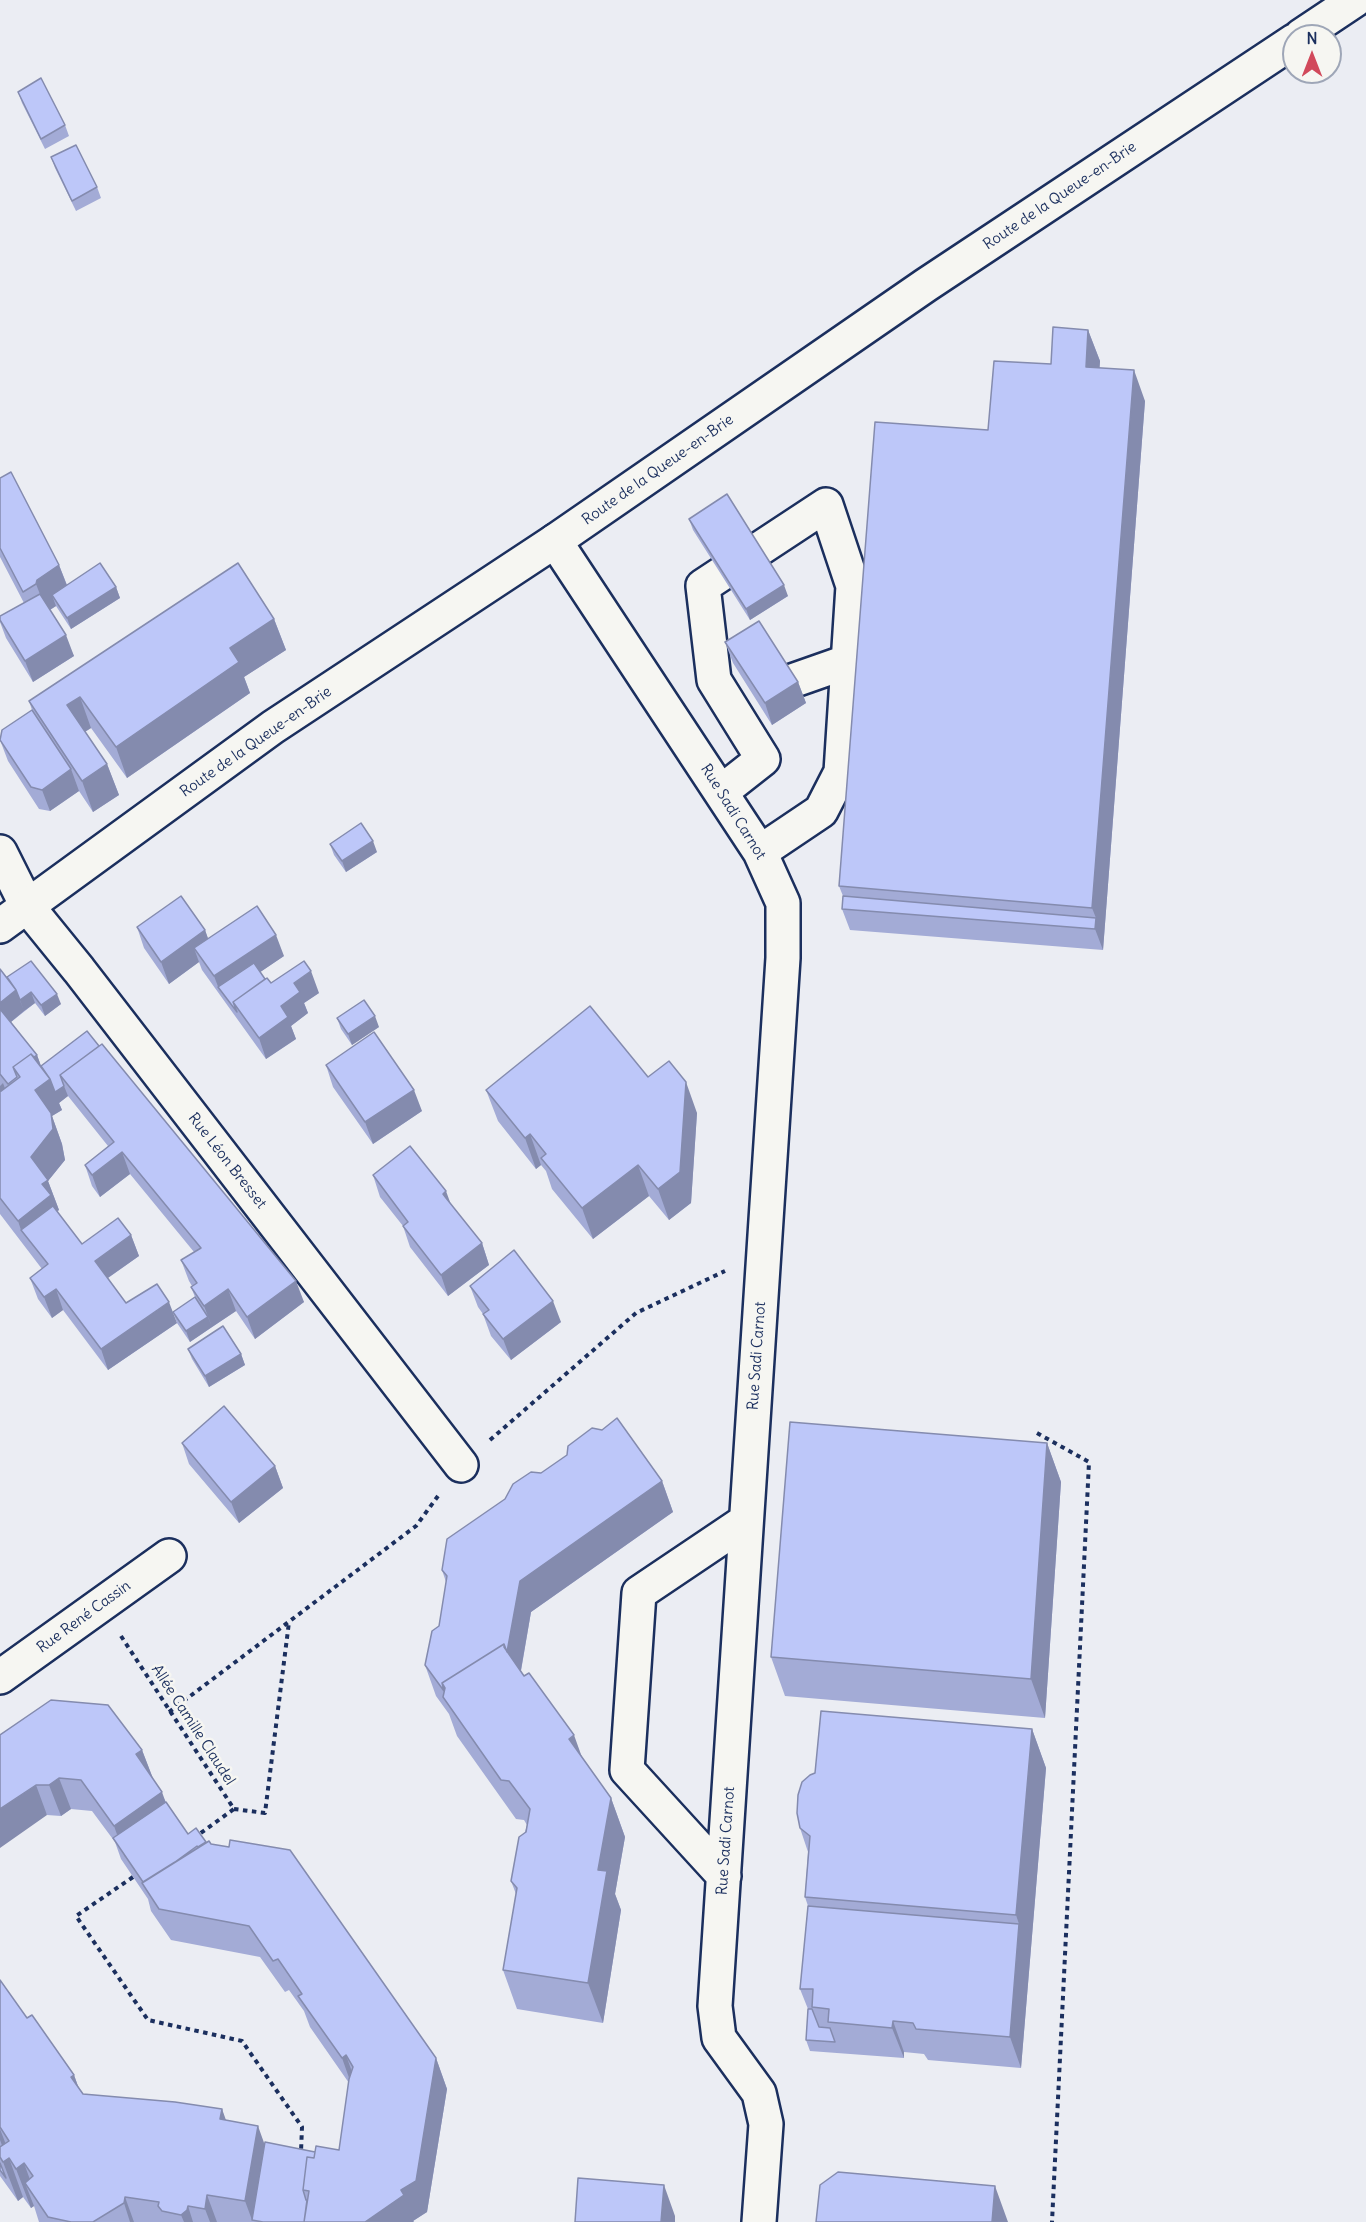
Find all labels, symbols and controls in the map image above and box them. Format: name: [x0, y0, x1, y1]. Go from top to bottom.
north arrow: [1282, 24, 1342, 84]
text: N: [1306, 28, 1318, 48]
street label: Route de la Queue-en-Brie: [980, 138, 1140, 254]
street label: Route de la Queue-en-Brie: [579, 411, 737, 529]
street label: Route de la Queue-en-Brie: [177, 683, 335, 801]
street label: Rue Sadi Carnot: [697, 761, 769, 863]
street label: Rue Léon Bresset: [184, 1110, 270, 1212]
street label: Rue Sadi Carnot: [744, 1301, 770, 1411]
street label: Rue René Cassin: [34, 1577, 134, 1657]
street label: Allée Camille Claudel: [147, 1661, 239, 1789]
street label: Rue Sadi Carnot: [713, 1786, 739, 1896]

